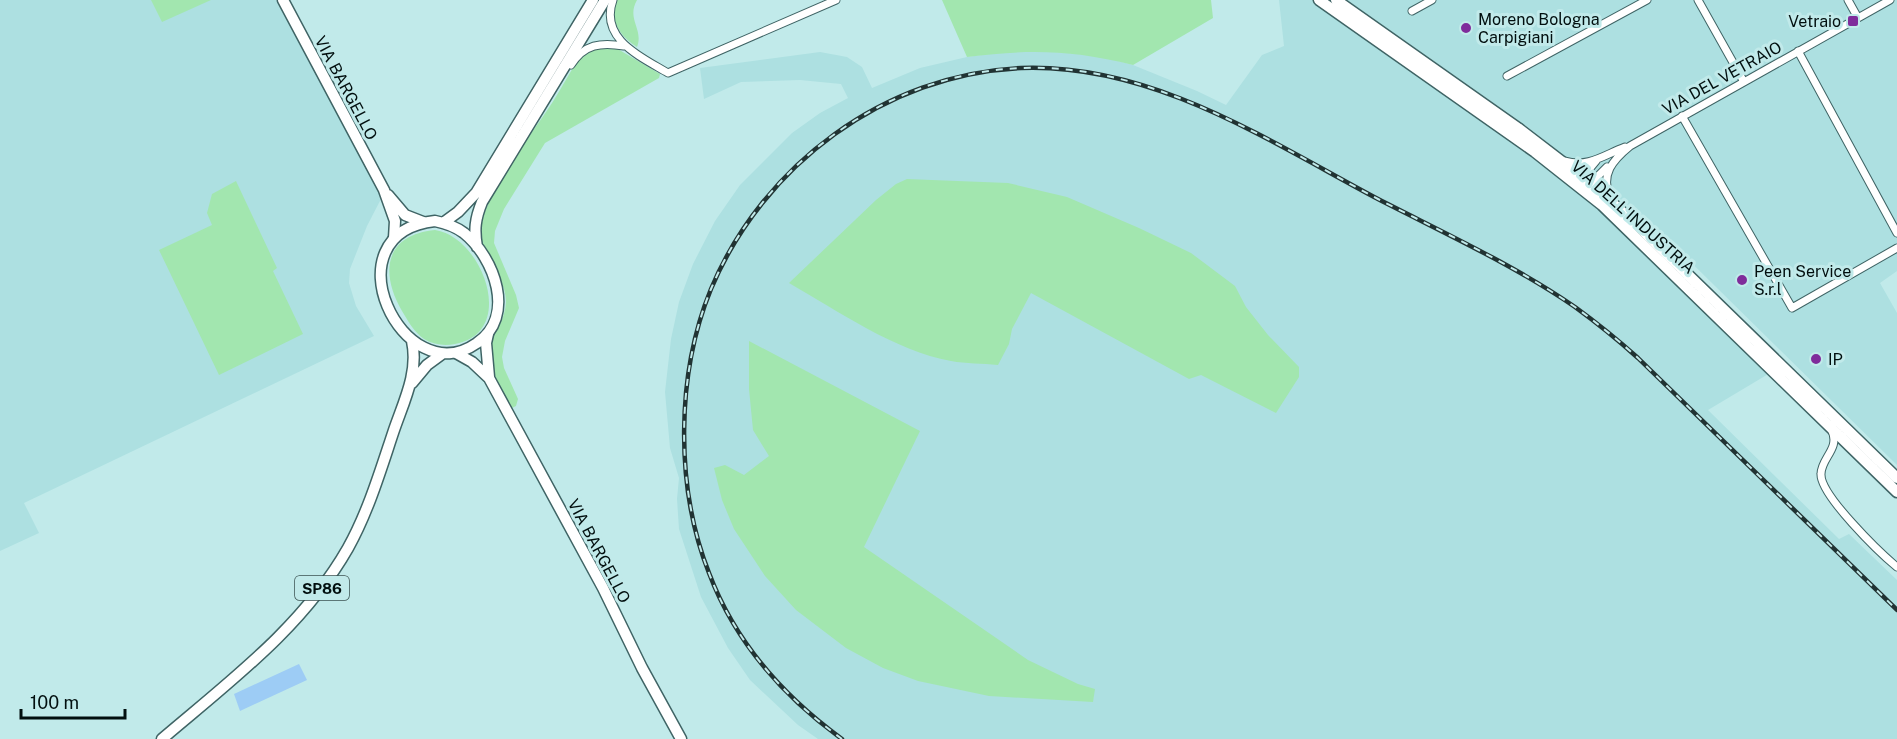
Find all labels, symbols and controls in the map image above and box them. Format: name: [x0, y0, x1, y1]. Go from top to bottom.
place label: Moreno Bologna Carpigiani: [1478, 10, 1600, 47]
place label: Vetraio: [1788, 12, 1841, 31]
marker: Vetraio: [1846, 14, 1860, 28]
marker: Moreno Bologna Carpigiani: [1459, 21, 1473, 35]
street label: VIA BARGELLO: [311, 33, 381, 143]
street label: VIA DEL VETRAIO: [1659, 37, 1785, 119]
street label: VIA DELL'INDUSTRIA: [1567, 157, 1699, 277]
place label: Peen Service S.r.l: [1754, 262, 1851, 299]
marker: Peen Service S.r.l: [1735, 273, 1749, 287]
place label: IP: [1828, 350, 1843, 369]
marker: IP: [1809, 352, 1823, 366]
street label: VIA BARGELLO: [564, 496, 634, 606]
road number: SP86: [295, 576, 349, 600]
scale bar: [21, 682, 124, 720]
text: 100 m: [30, 692, 79, 713]

